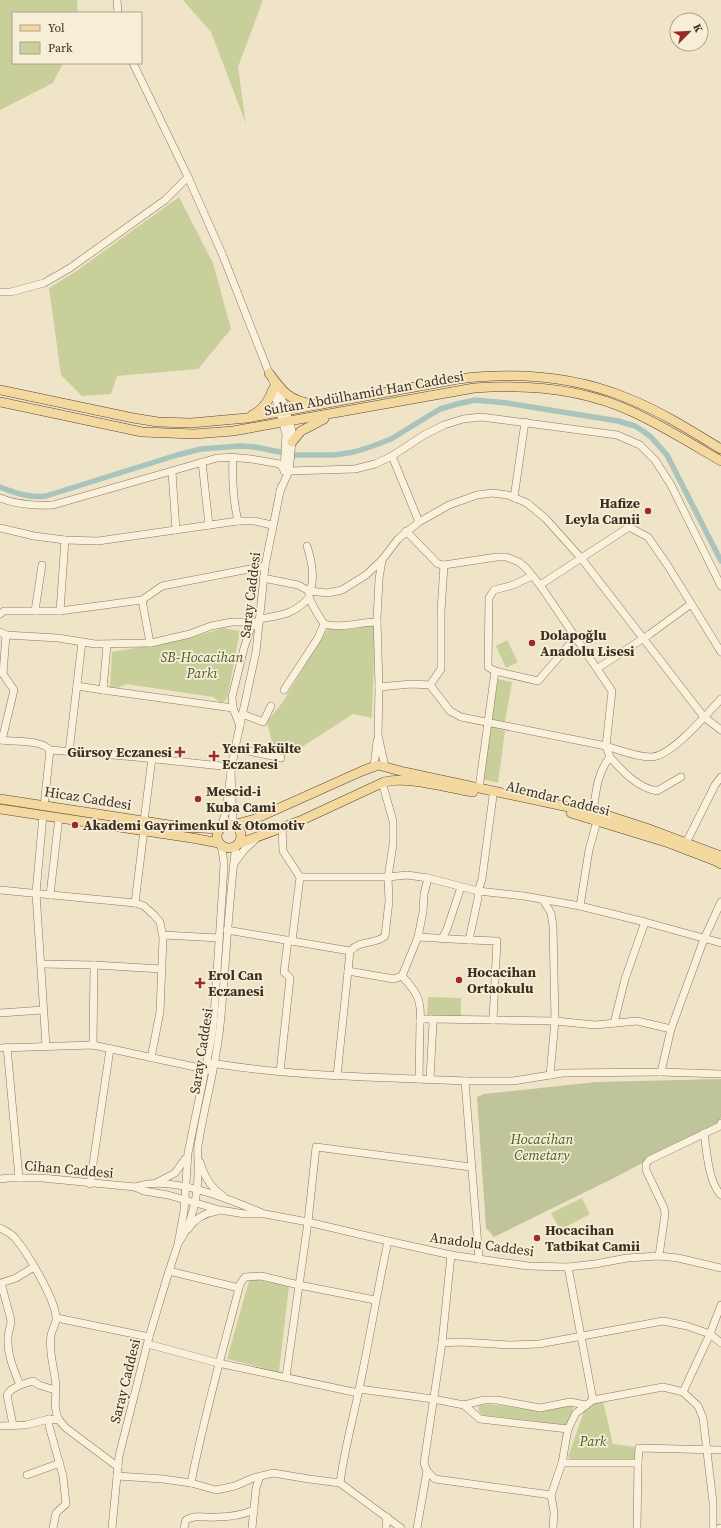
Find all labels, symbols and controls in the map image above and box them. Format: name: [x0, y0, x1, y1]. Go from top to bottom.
legend: [12, 12, 142, 64]
north arrow: [669, 12, 709, 52]
text: Yol: [48, 20, 65, 36]
text: K: [689, 22, 706, 35]
text: Park: [48, 40, 73, 56]
street label: Sultan Abdülhamid Han Caddesi: [263, 366, 465, 420]
place label: Hafize Leyla Camii: [565, 493, 641, 529]
marker: Hafize Leyla Camii: [643, 506, 653, 516]
street label: Saray Caddesi: [235, 551, 265, 639]
place label: Dolapoğlu Anadolu Lisesi: [540, 625, 635, 661]
marker: Dolapoğlu Anadolu Lisesi: [527, 638, 537, 648]
park label: SB-Hocacihan Parkı: [161, 647, 243, 683]
place label: Yeni Fakülte Eczanesi: [222, 738, 301, 774]
place label: Gürsoy Eczanesi: [67, 742, 173, 762]
marker: Gürsoy Eczanesi: [175, 747, 185, 757]
marker: Yeni Fakülte Eczanesi: [209, 751, 219, 761]
street label: Alemdar Caddesi: [504, 775, 612, 821]
street label: Hicaz Caddesi: [43, 781, 133, 815]
place label: Mescid-i Kuba Cami: [206, 781, 276, 817]
marker: Mescid-i Kuba Cami: [193, 794, 203, 804]
place label: Akademi Gayrimenkul & Otomotiv: [83, 815, 305, 835]
marker: Akademi Gayrimenkul & Otomotiv: [70, 820, 80, 830]
place label: Hocacihan Ortaokulu: [467, 962, 536, 998]
place label: Erol Can Eczanesi: [208, 965, 265, 1001]
marker: Hocacihan Ortaokulu: [454, 975, 464, 985]
marker: Erol Can Eczanesi: [195, 978, 205, 988]
street label: Saray Caddesi: [184, 1007, 218, 1095]
park label: Hocacihan Cemetary: [510, 1129, 574, 1165]
street label: Cihan Caddesi: [24, 1155, 114, 1183]
place label: Hocacihan Tatbikat Camii: [545, 1220, 640, 1256]
street label: Anadolu Caddesi: [429, 1227, 535, 1261]
marker: Hocacihan Tatbikat Camii: [532, 1233, 542, 1243]
street label: Saray Caddesi: [105, 1337, 145, 1425]
park label: Park: [579, 1431, 607, 1451]

